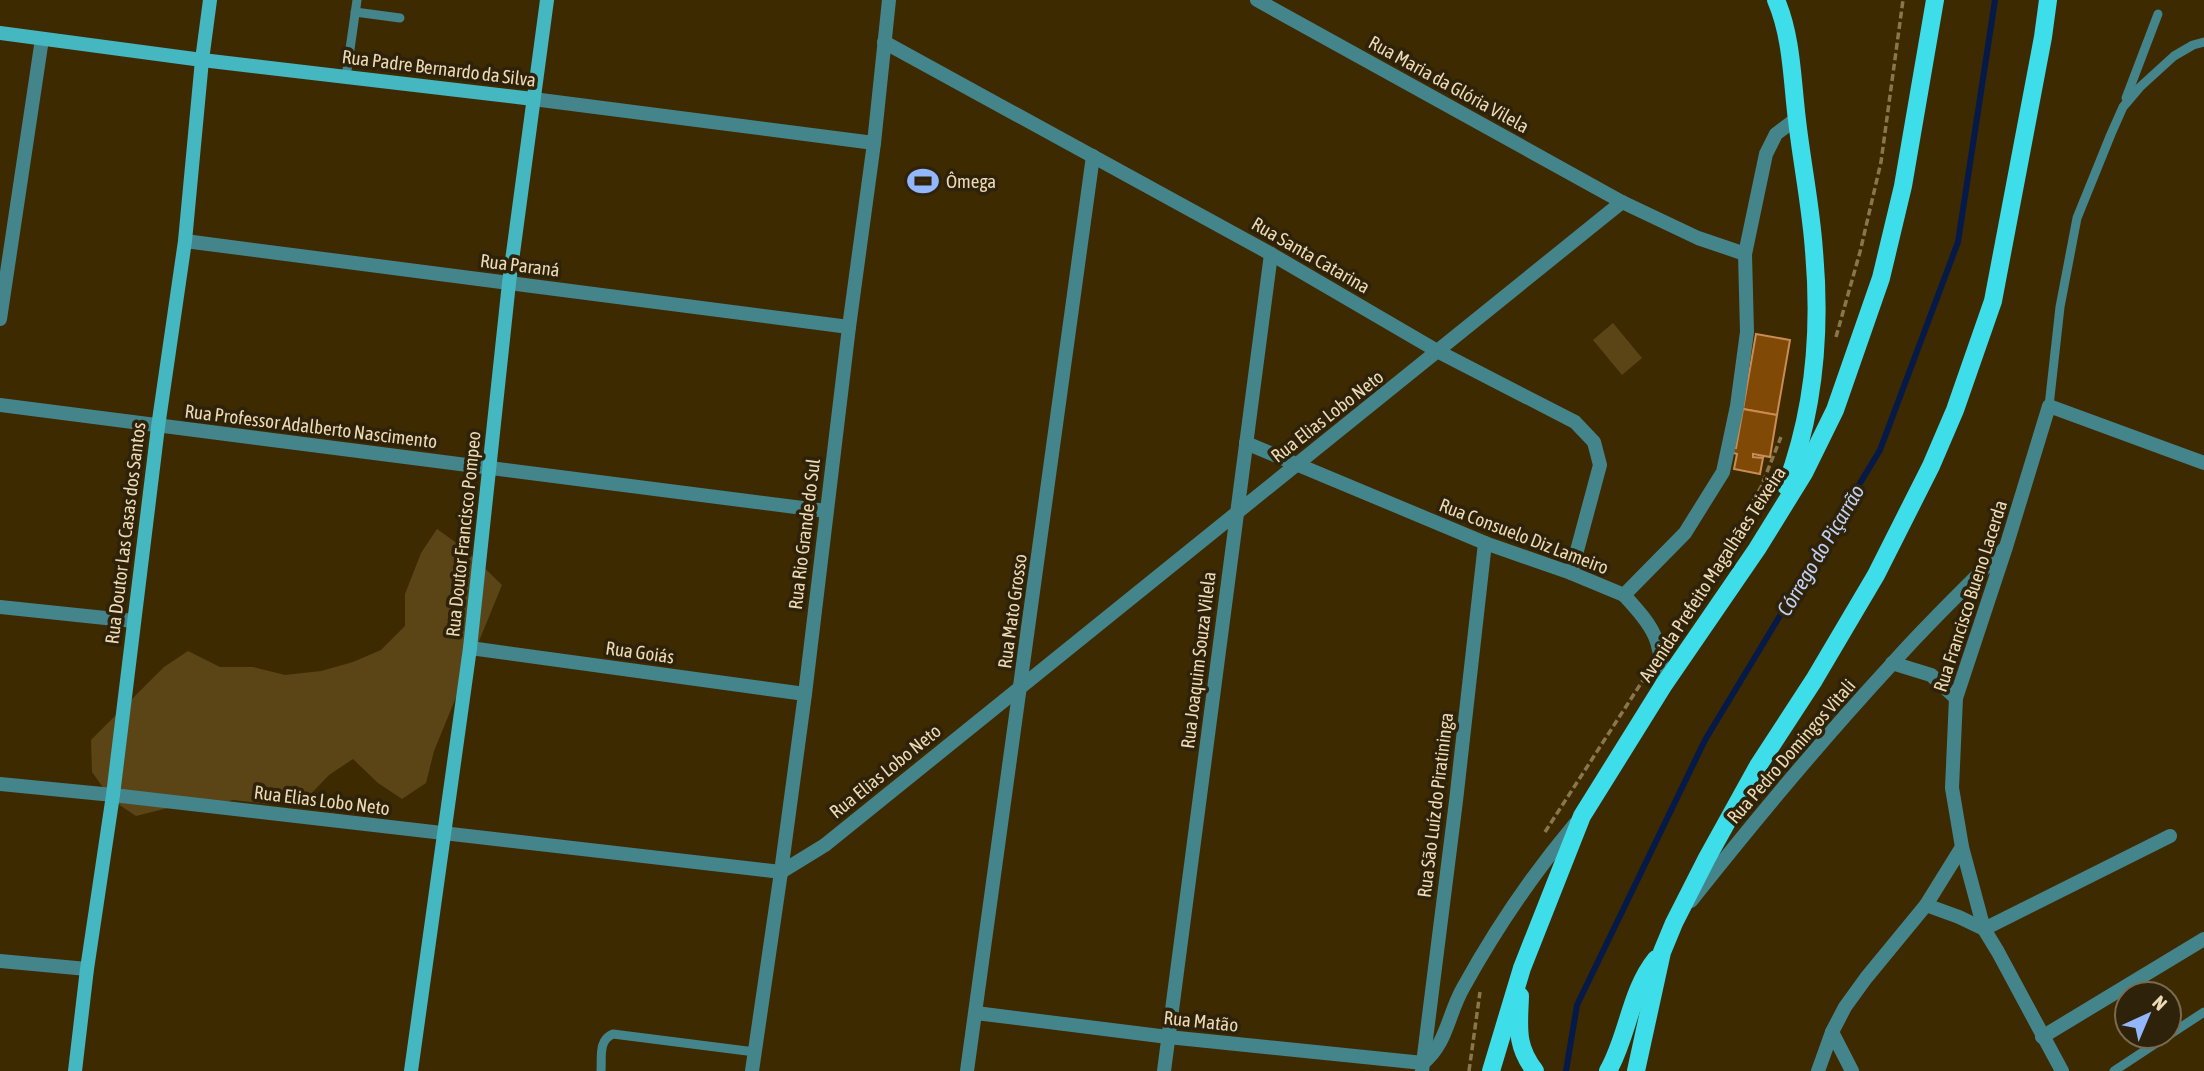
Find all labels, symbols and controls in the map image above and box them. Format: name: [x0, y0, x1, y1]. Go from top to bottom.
street label: Rua Maria da Glória Vilela: [1365, 31, 1533, 137]
street label: Rua Padre Bernardo da Silva: [341, 45, 537, 91]
sports icon: Ômega: [906, 164, 940, 198]
place label: Ômega: [946, 170, 996, 192]
street label: Rua Santa Catarina: [1248, 212, 1374, 298]
street label: Rua Paraná: [479, 249, 561, 281]
street label: Rua Elias Lobo Neto: [1266, 365, 1388, 467]
street label: Rua Professor Adalberto Nascimento: [183, 400, 439, 452]
street label: Rua Doutor Las Casas dos Santos: [100, 421, 150, 645]
street label: Rua Doutor Francisco Pompeo: [441, 430, 485, 638]
street label: Rua Rio Grande do Sul: [784, 457, 824, 611]
street label: Avenida Prefeito Magalhães Teixeira: [1634, 462, 1790, 686]
water label: Córrego do Piçarrão: [1771, 480, 1869, 620]
street label: Rua Consuelo Diz Lameiro: [1436, 494, 1612, 578]
street label: Rua Francisco Bueno Lacerda: [1929, 497, 2011, 695]
street label: Rua Mato Grosso: [993, 552, 1031, 670]
street label: Rua Joaquim Souza Vilela: [1176, 570, 1220, 750]
street label: Rua Goiás: [604, 636, 676, 668]
street label: Rua Pedro Domingos Vitali: [1722, 674, 1860, 828]
street label: Rua São Luíz do Piratininga: [1413, 711, 1457, 899]
street label: Rua Elias Lobo Neto: [825, 719, 945, 823]
street label: Rua Elias Lobo Neto: [253, 781, 391, 819]
north arrow: [2113, 980, 2183, 1050]
text: N: [2148, 991, 2171, 1015]
street label: Rua Matão: [1163, 1006, 1239, 1036]

